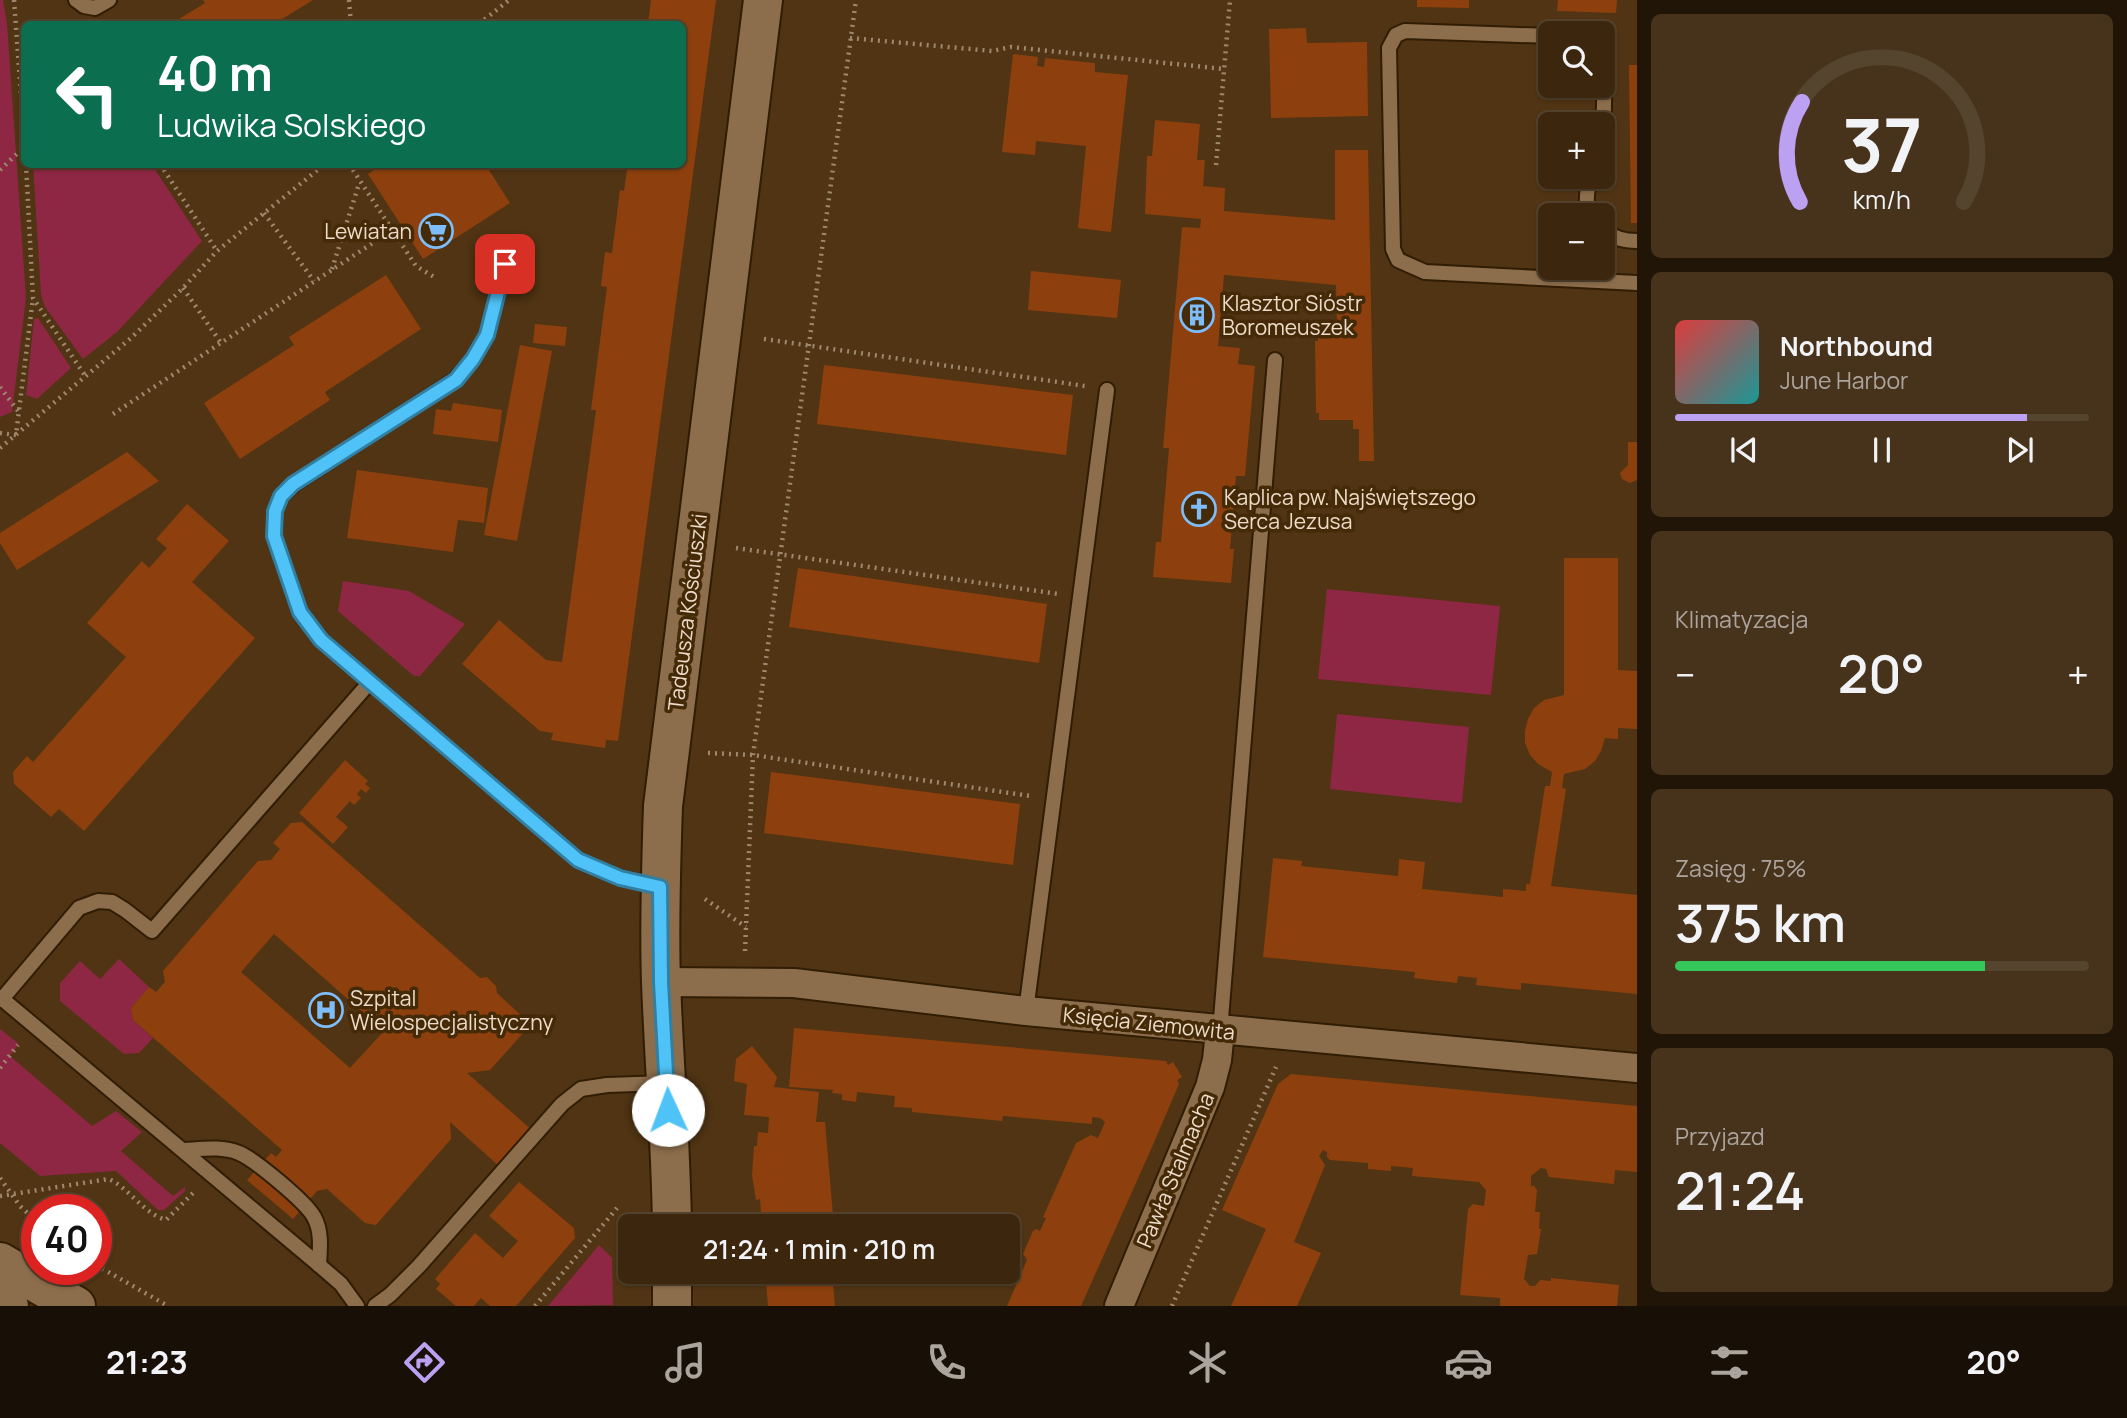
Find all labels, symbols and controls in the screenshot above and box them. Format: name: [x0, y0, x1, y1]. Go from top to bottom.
map controls: [1538, 21, 1615, 280]
button: search: [1538, 21, 1615, 98]
text: 40 m: [157, 39, 273, 106]
icon: left: [42, 49, 133, 140]
text: 37: [1841, 95, 1923, 195]
text: Ludwika Solskiego: [157, 103, 426, 147]
button: +: [1538, 112, 1615, 189]
text: km/h: [1853, 182, 1911, 217]
button: −: [1538, 203, 1615, 280]
supermarket icon: Lewiatan: [417, 212, 455, 250]
place label: Lewiatan: [324, 217, 412, 245]
pin: [475, 234, 535, 294]
icon: arrive: [486, 245, 524, 283]
place label: Klasztor Sióstr Boromeuszek: [1222, 289, 1363, 341]
building icon: Klasztor Sióstr Boromeuszek: [1178, 296, 1216, 334]
text: Northbound: [1780, 328, 1933, 364]
text: June Harbor: [1780, 364, 1908, 396]
icon: previous: [1725, 431, 1763, 469]
icon: pause: [1863, 431, 1901, 469]
icon: next: [2001, 431, 2039, 469]
place label: Kaplica pw. Najświętszego Serca Jezusa: [1224, 483, 1476, 535]
church icon: Kaplica pw. Najświętszego Serca Jezusa: [1180, 490, 1218, 528]
street label: Tadeusza Kościuszki: [661, 512, 713, 712]
text: Klimatyzacja: [1675, 603, 1808, 635]
text: 20°: [1838, 638, 1925, 709]
text: −: [1675, 648, 1696, 700]
text: +: [2067, 648, 2089, 700]
text: Zasięg · 75%: [1675, 852, 1806, 884]
text: 375 km: [1675, 887, 1846, 958]
place label: Szpital Wielospecjalistyczny: [350, 984, 553, 1036]
hospital icon: Szpital Wielospecjalistyczny: [307, 991, 345, 1029]
street label: Księcia Ziemowita: [1062, 1000, 1236, 1046]
position arrow: [631, 1073, 705, 1147]
street label: Pawła Stalmacha: [1130, 1088, 1220, 1252]
text: Przyjazd: [1675, 1120, 1765, 1152]
text: 21:24: [1675, 1155, 1805, 1226]
speed limit sign: 40: [21, 1194, 112, 1285]
text: 21:24 · 1 min · 210 m: [703, 1231, 935, 1267]
icon: directions: [400, 1338, 449, 1387]
icon: music: [661, 1338, 710, 1387]
icon: phone: [922, 1338, 971, 1387]
icon: climate: [1183, 1338, 1232, 1387]
icon: car: [1444, 1338, 1493, 1387]
icon: filters: [1705, 1338, 1754, 1387]
text: 21:23: [106, 1340, 188, 1384]
text: 20°: [1966, 1340, 2021, 1384]

